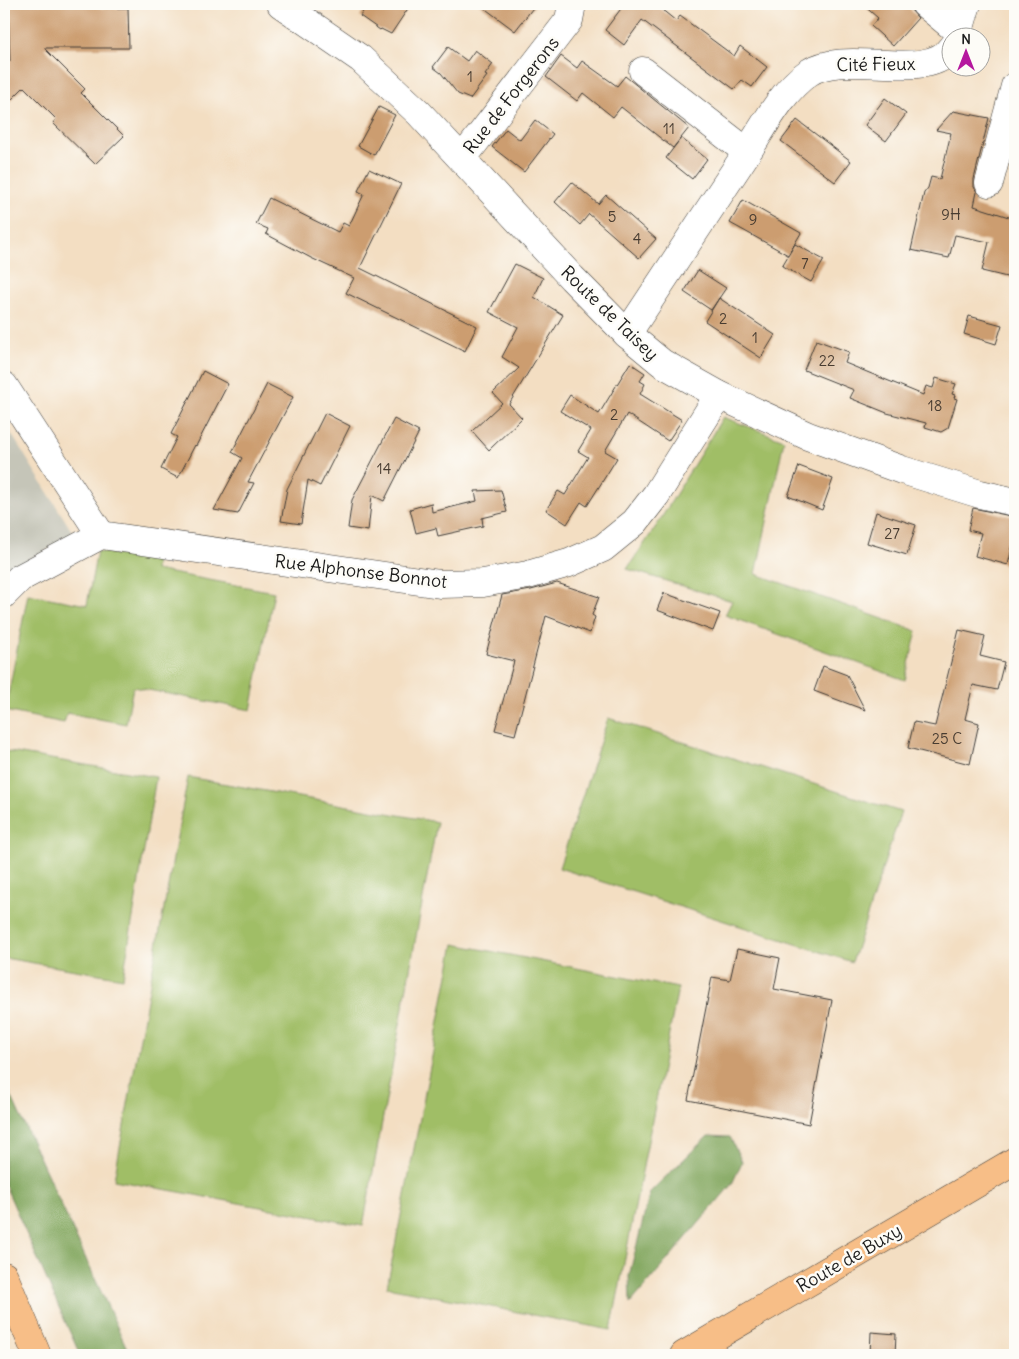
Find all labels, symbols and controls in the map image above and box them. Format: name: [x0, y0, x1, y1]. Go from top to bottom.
north arrow: [942, 28, 992, 78]
text: N: [961, 30, 971, 48]
street label: Rue de Forgerons: [458, 32, 564, 158]
street label: Cité Fieux: [836, 52, 916, 76]
house number: 1: [467, 67, 473, 86]
house number: 11: [663, 119, 675, 138]
house number: 9H: [941, 205, 961, 224]
house number: 5: [608, 207, 616, 226]
house number: 9: [749, 210, 757, 229]
house number: 4: [633, 229, 642, 248]
house number: 7: [801, 254, 809, 273]
street label: Route de Taisey: [556, 261, 664, 365]
house number: 2: [719, 309, 727, 328]
house number: 1: [752, 328, 758, 347]
house number: 22: [819, 351, 835, 370]
house number: 18: [928, 396, 942, 415]
house number: 2: [610, 405, 618, 424]
house number: 14: [377, 459, 392, 478]
house number: 27: [884, 524, 900, 543]
street label: Rue Alphonse Bonnot: [273, 549, 449, 593]
house number: 25 C: [932, 729, 962, 748]
street label: Route de Buxy: [792, 1219, 906, 1297]

